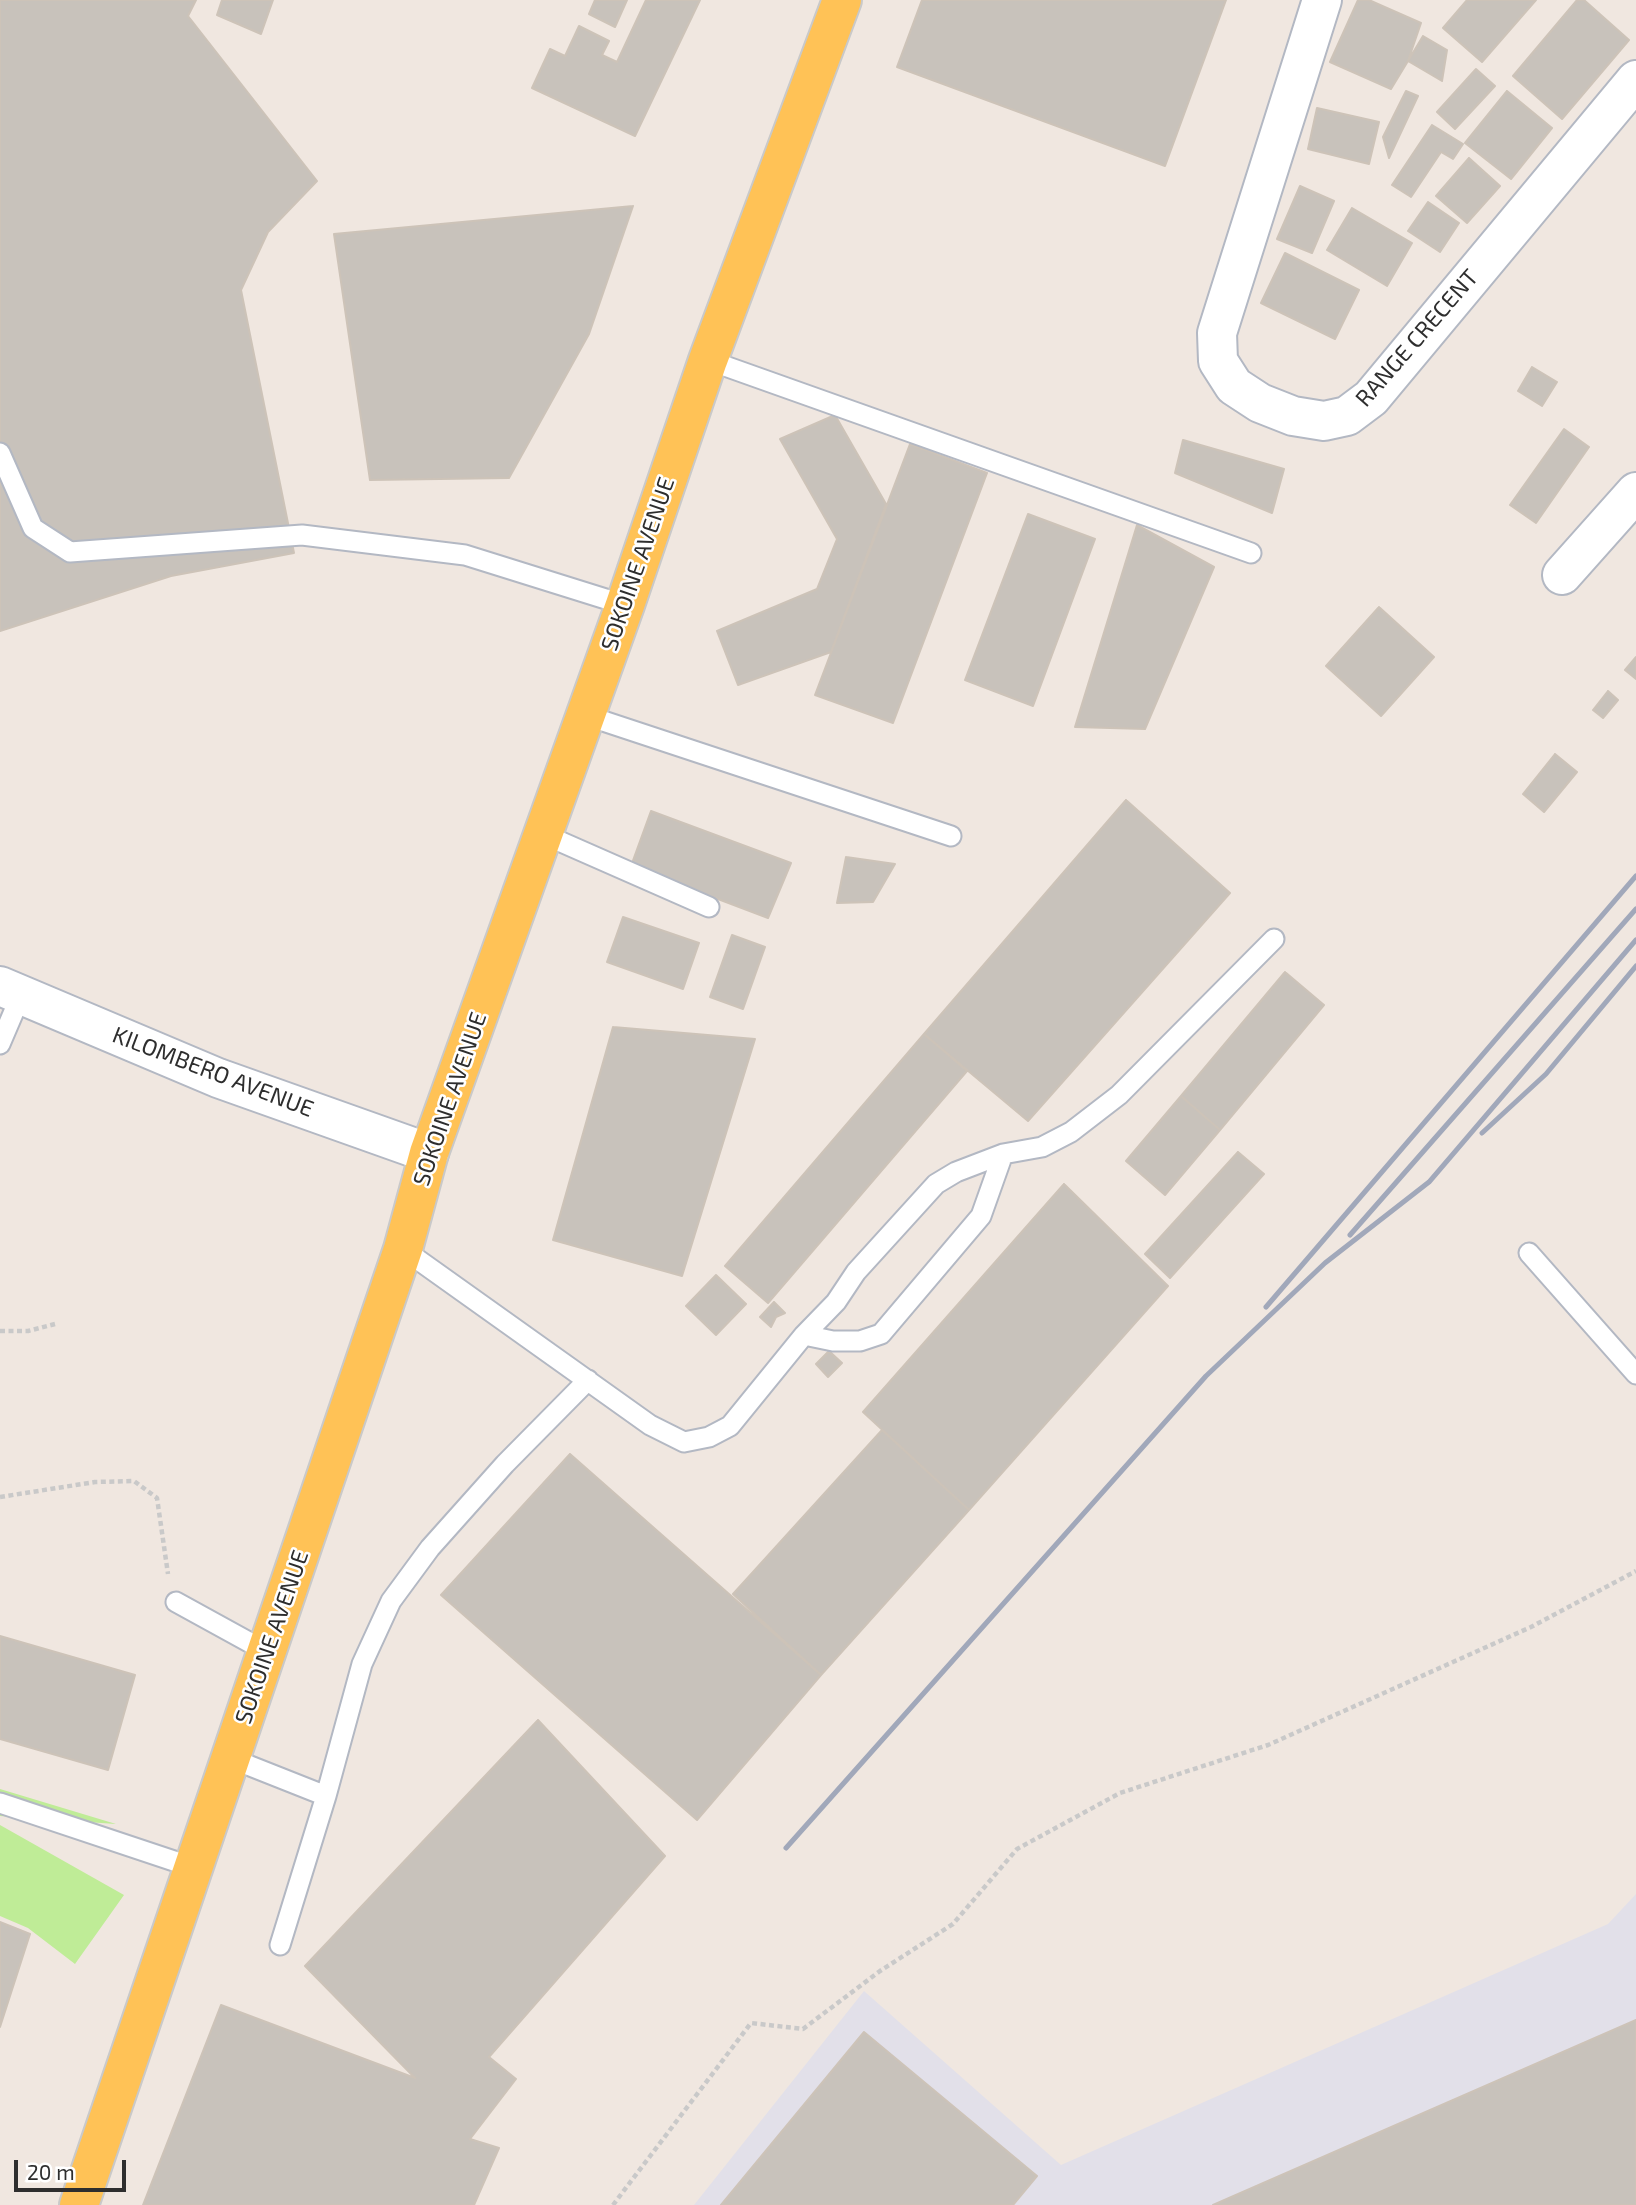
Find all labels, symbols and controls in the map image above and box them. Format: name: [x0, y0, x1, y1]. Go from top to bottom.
street label: RANGE CRECENT: [1350, 264, 1484, 412]
street label: SOKOINE AVENUE: [595, 474, 681, 654]
street label: SOKOINE AVENUE: [407, 1009, 493, 1189]
street label: KILOMBERO AVENUE: [108, 1021, 318, 1123]
street label: SOKOINE AVENUE: [229, 1547, 315, 1727]
scale bar: [18, 2146, 130, 2190]
text: 20 m: [27, 2159, 75, 2184]

